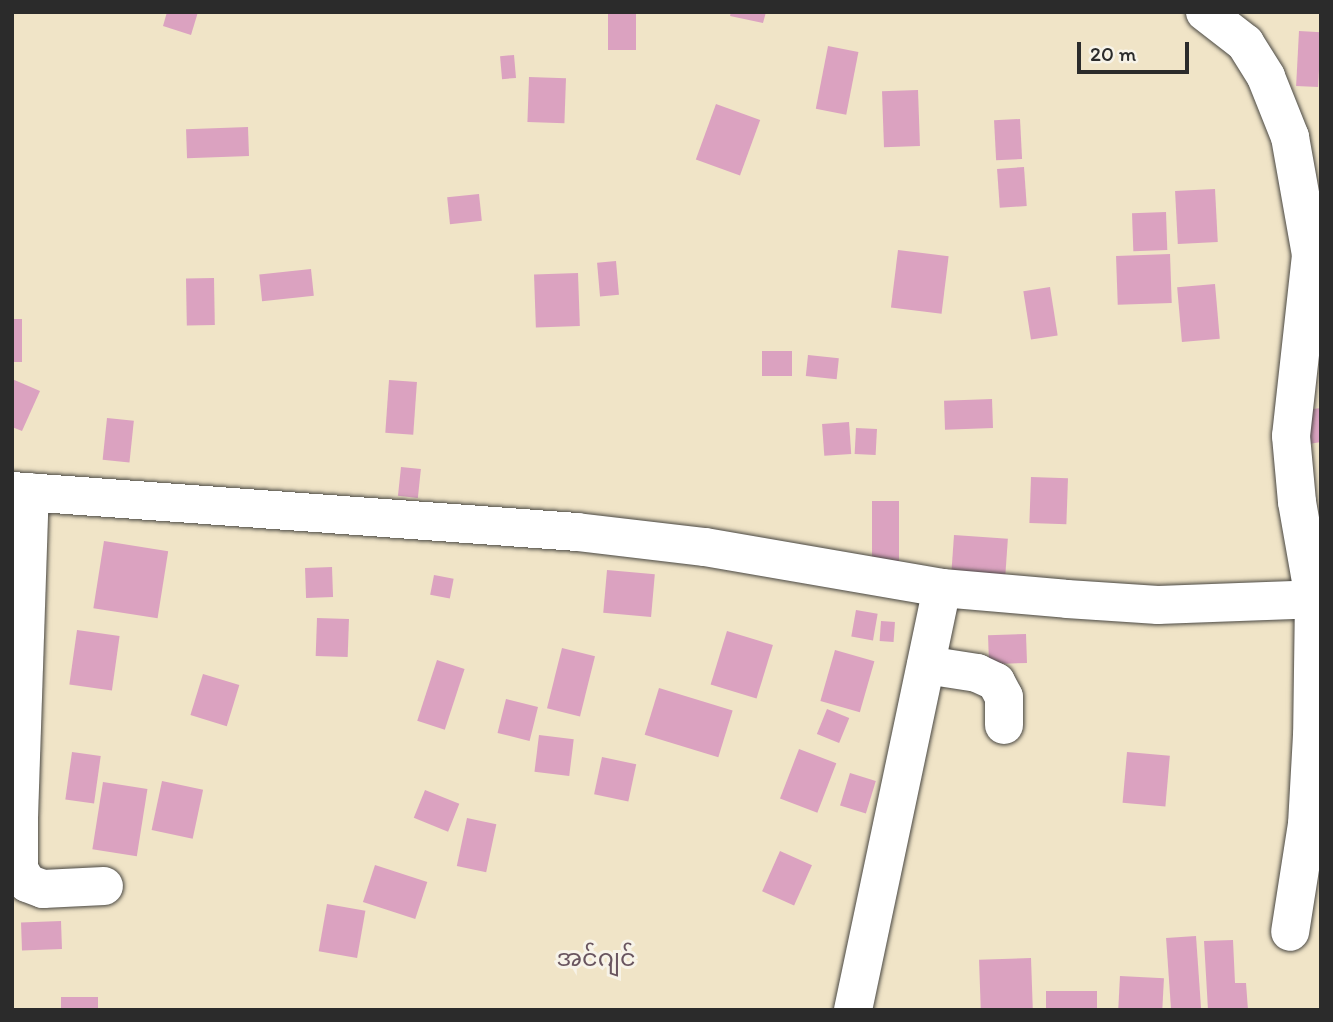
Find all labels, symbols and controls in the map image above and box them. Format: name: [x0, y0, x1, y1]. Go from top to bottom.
scale bar: [1081, 28, 1193, 72]
text: 20 m: [1090, 41, 1136, 66]
district label: အင်ဂျင်: [556, 944, 636, 972]

